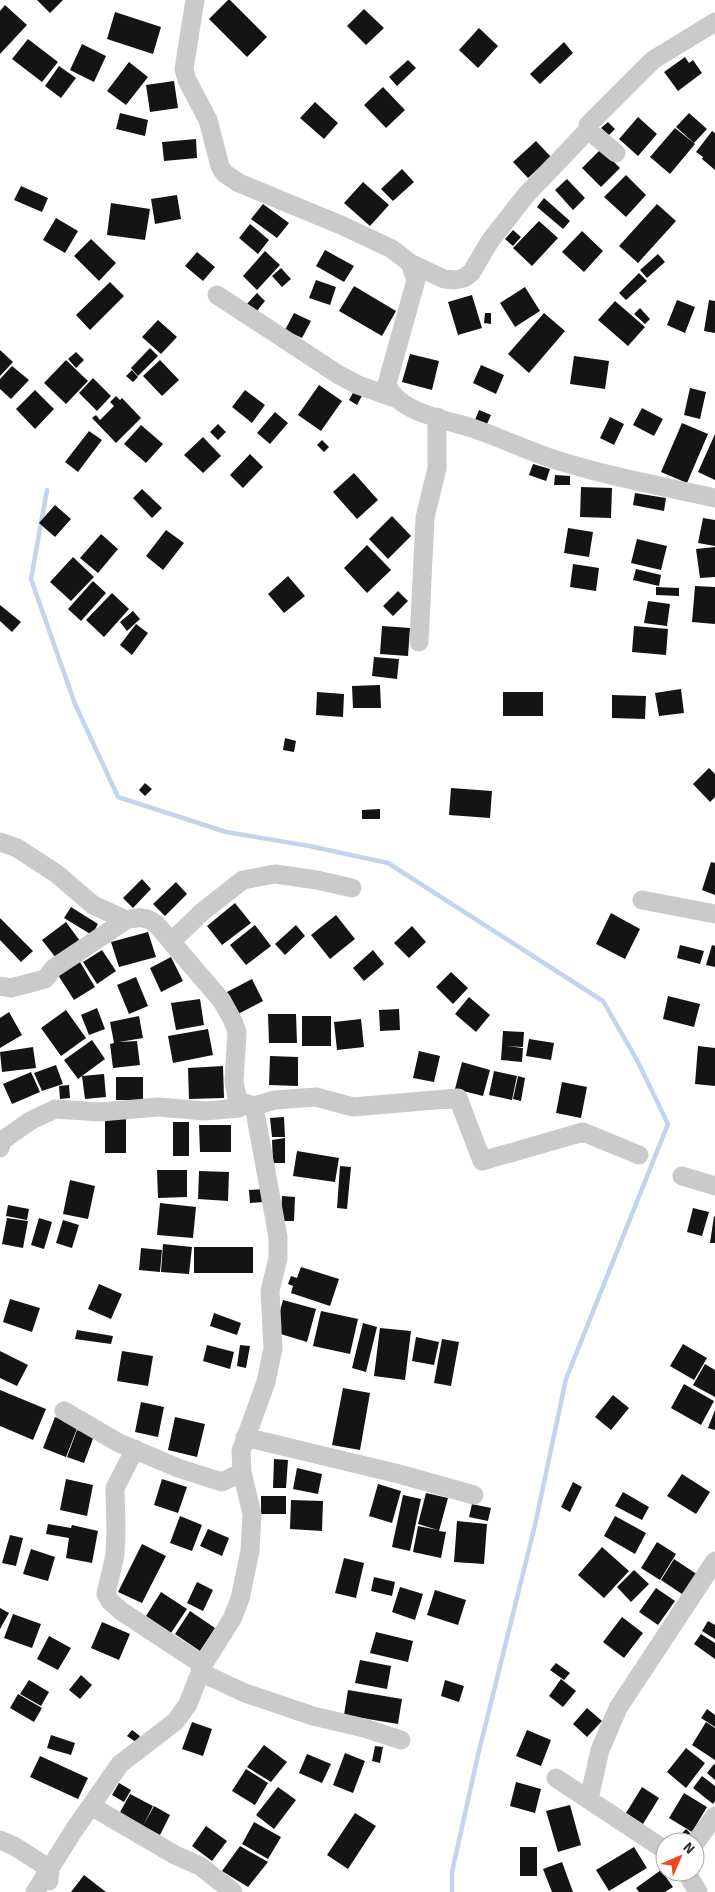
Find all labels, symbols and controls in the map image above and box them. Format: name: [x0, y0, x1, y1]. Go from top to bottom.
north arrow: [655, 1832, 705, 1882]
text: N: [679, 1839, 698, 1858]

